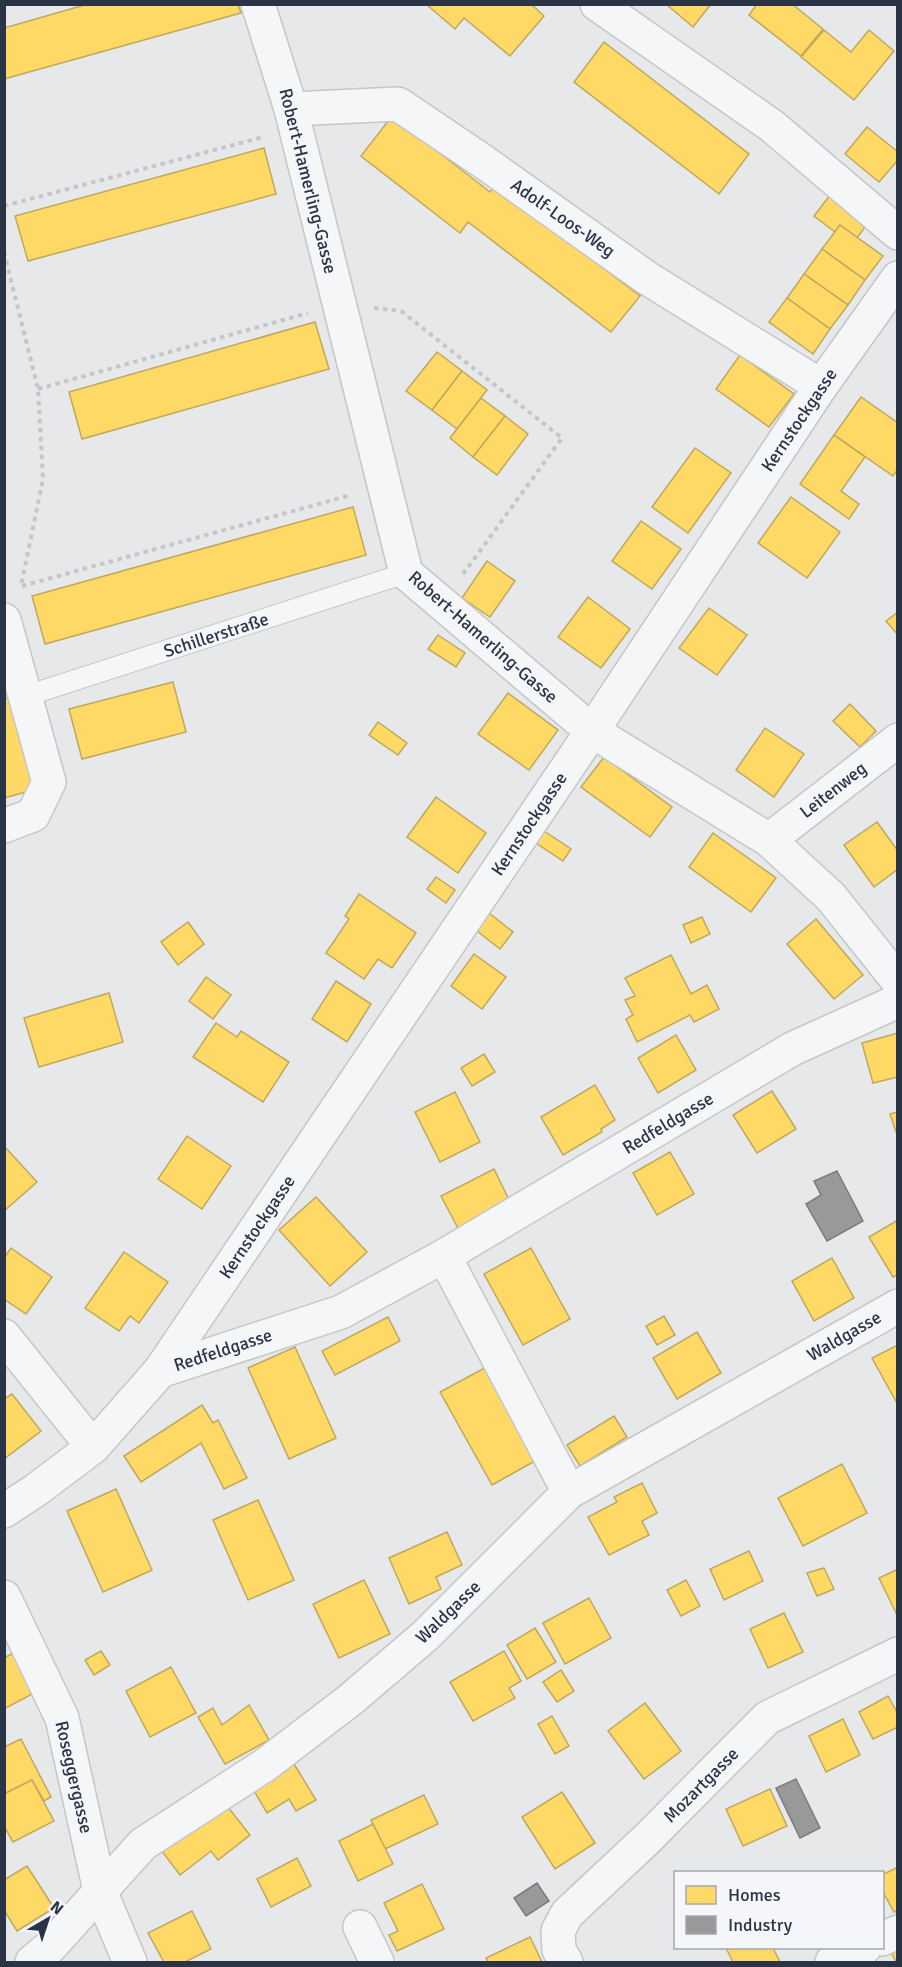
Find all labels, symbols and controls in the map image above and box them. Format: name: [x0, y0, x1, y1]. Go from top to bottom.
street label: Robert-Hamerling-Gasse: [274, 86, 342, 276]
street label: Adolf-Loos-Weg: [507, 174, 619, 262]
street label: Kernstockgasse: [756, 364, 842, 476]
street label: Robert-Hamerling-Gasse: [404, 566, 562, 708]
street label: Schillerstraße: [161, 608, 271, 662]
street label: Leitenweg: [795, 757, 871, 823]
street label: Kernstockgasse: [486, 768, 572, 880]
street label: Redfeldgasse: [619, 1087, 717, 1159]
street label: Kernstockgasse: [214, 1171, 300, 1283]
street label: Waldgasse: [803, 1306, 885, 1366]
street label: Redfeldgasse: [171, 1324, 275, 1376]
street label: Waldgasse: [411, 1576, 485, 1648]
street label: Roseggergasse: [50, 1719, 98, 1835]
street label: Mozartgasse: [659, 1743, 743, 1827]
legend: [674, 1871, 884, 1949]
text: Homes: [728, 1884, 781, 1906]
north arrow: [18, 1889, 78, 1949]
text: N: [46, 1897, 67, 1919]
text: Industry: [728, 1914, 793, 1936]

